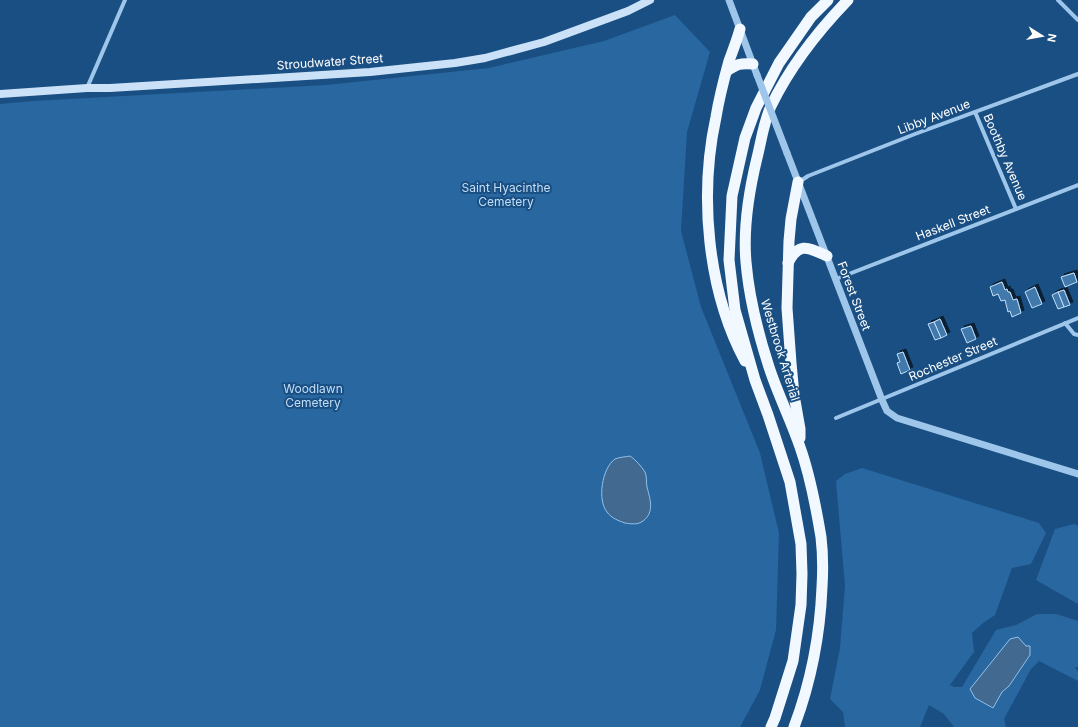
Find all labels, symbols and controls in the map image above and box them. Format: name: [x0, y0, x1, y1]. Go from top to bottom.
north arrow: [1022, 16, 1062, 56]
text: N: [1044, 32, 1059, 43]
street label: Stroudwater Street: [276, 50, 384, 73]
street label: Libby Avenue: [895, 96, 972, 137]
street label: Boothby Avenue: [980, 111, 1030, 202]
park label: Saint Hyacinthe Cemetery: [461, 180, 551, 209]
street label: Haskell Street: [914, 201, 992, 244]
street label: Forest Street: [834, 259, 875, 332]
street label: Westbrook Arterial: [758, 297, 803, 403]
street label: Rochester Street: [906, 333, 999, 384]
park label: Woodlawn Cemetery: [283, 381, 343, 410]

